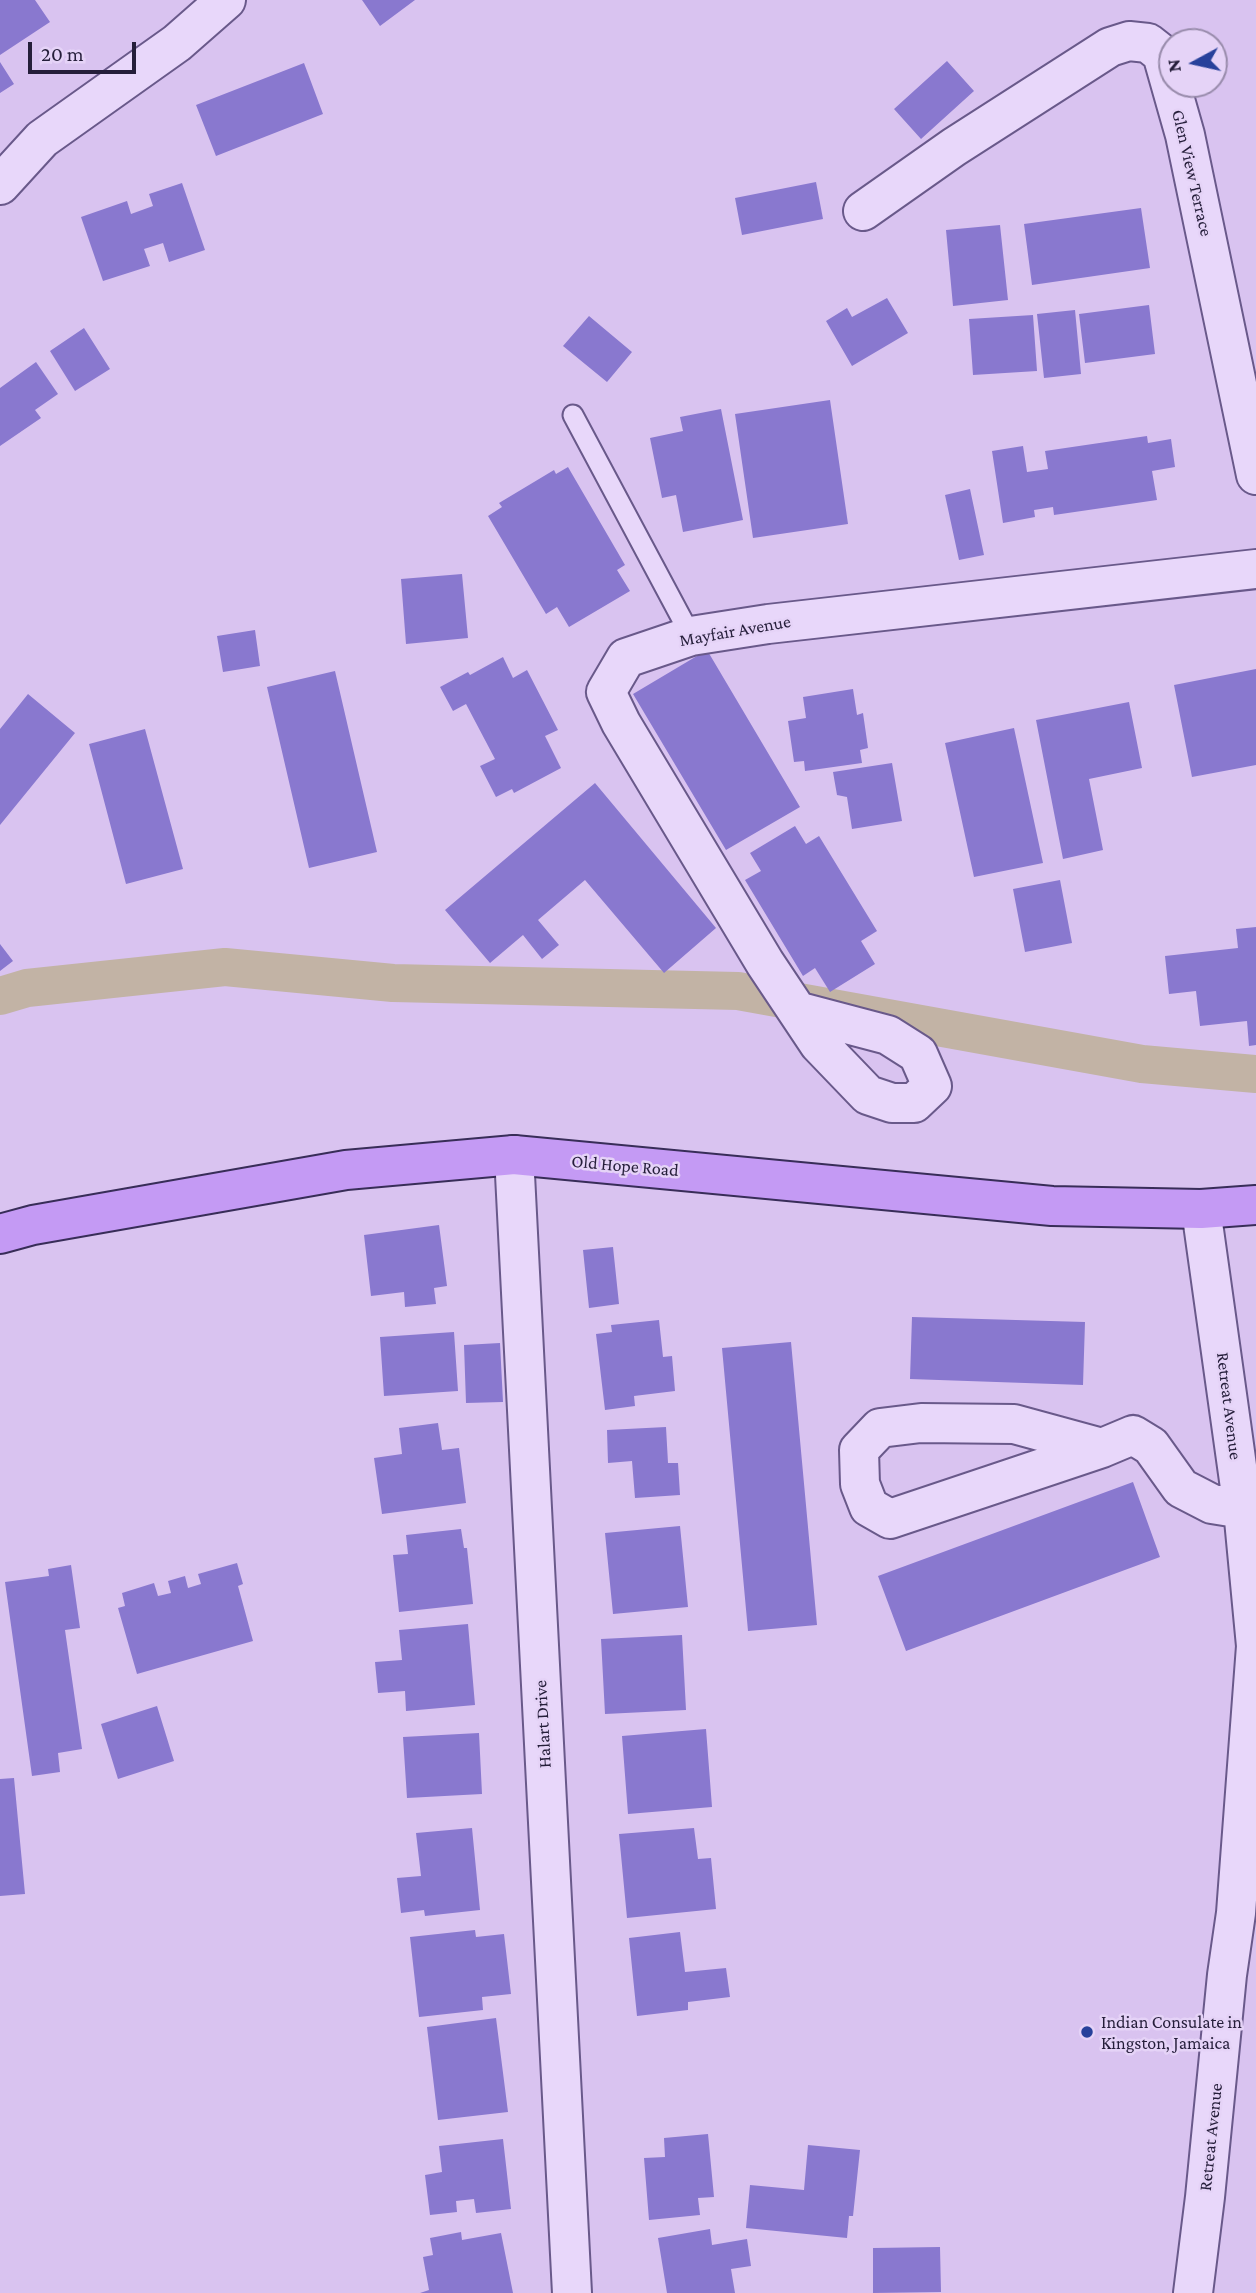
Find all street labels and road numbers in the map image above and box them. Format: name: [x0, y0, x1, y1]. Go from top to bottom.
street label: Glen View Terrace: [1167, 108, 1217, 238]
street label: Mayfair Avenue: [678, 611, 792, 651]
street label: Old Hope Road: [570, 1151, 680, 1181]
street label: Retreat Avenue: [1212, 1351, 1246, 1461]
street label: Halart Drive: [530, 1679, 556, 1769]
street label: Retreat Avenue: [1195, 2082, 1227, 2192]

